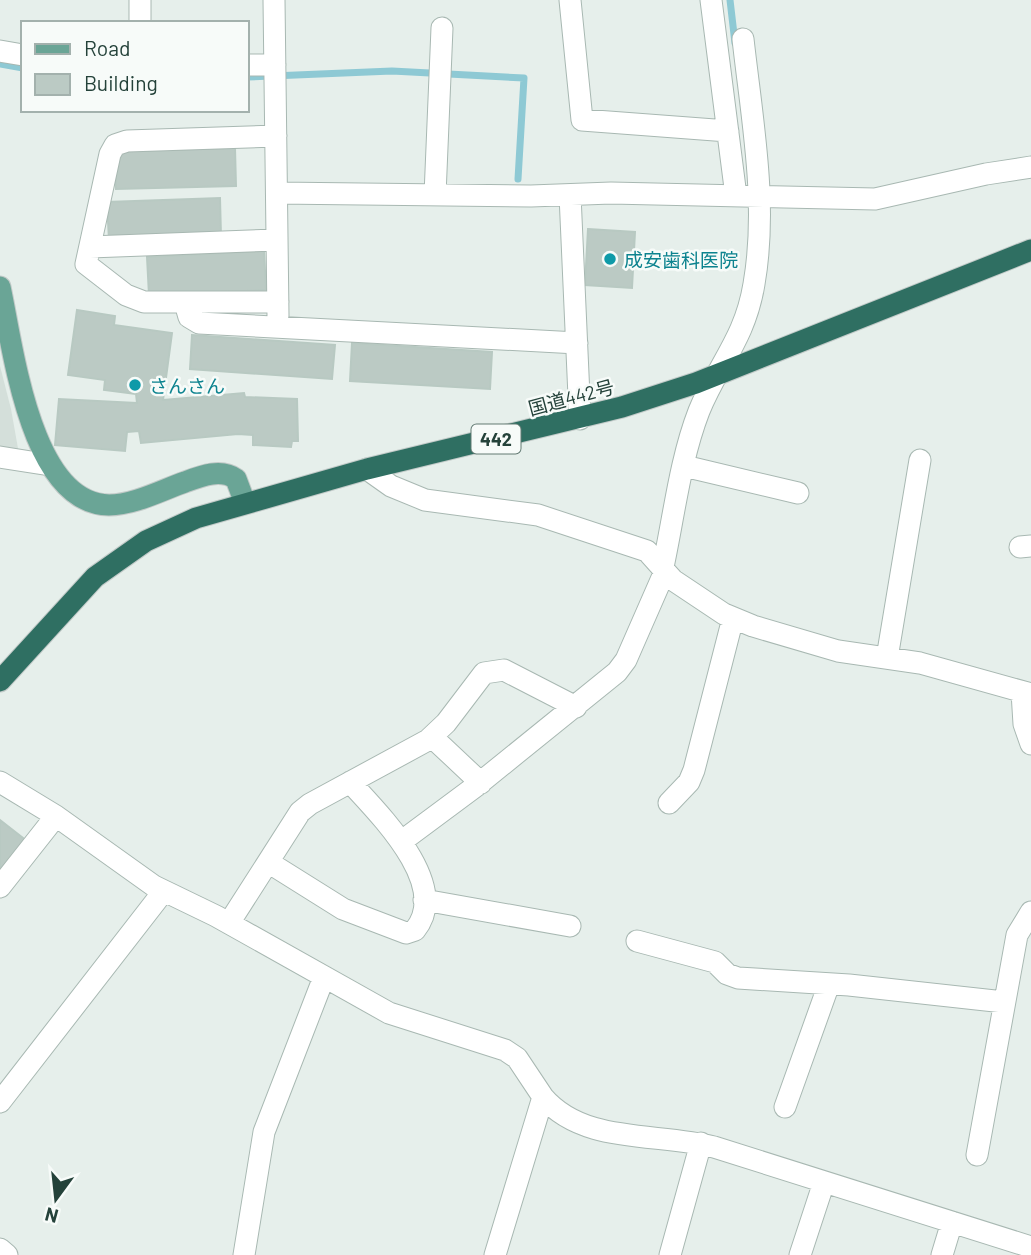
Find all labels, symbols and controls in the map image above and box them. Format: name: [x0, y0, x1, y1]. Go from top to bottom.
legend: [21, 21, 248, 112]
text: Road: [84, 35, 130, 60]
text: Building: [84, 70, 158, 95]
place label: 成安歯科医院: [624, 248, 738, 271]
marker: 成安歯科医院: [602, 251, 618, 267]
place label: さんさん: [149, 374, 225, 397]
street label: 国道442号: [525, 374, 617, 420]
marker: さんさん: [127, 377, 143, 393]
road number: 442: [472, 424, 520, 454]
north arrow: [21, 1164, 91, 1234]
text: N: [42, 1203, 61, 1229]

